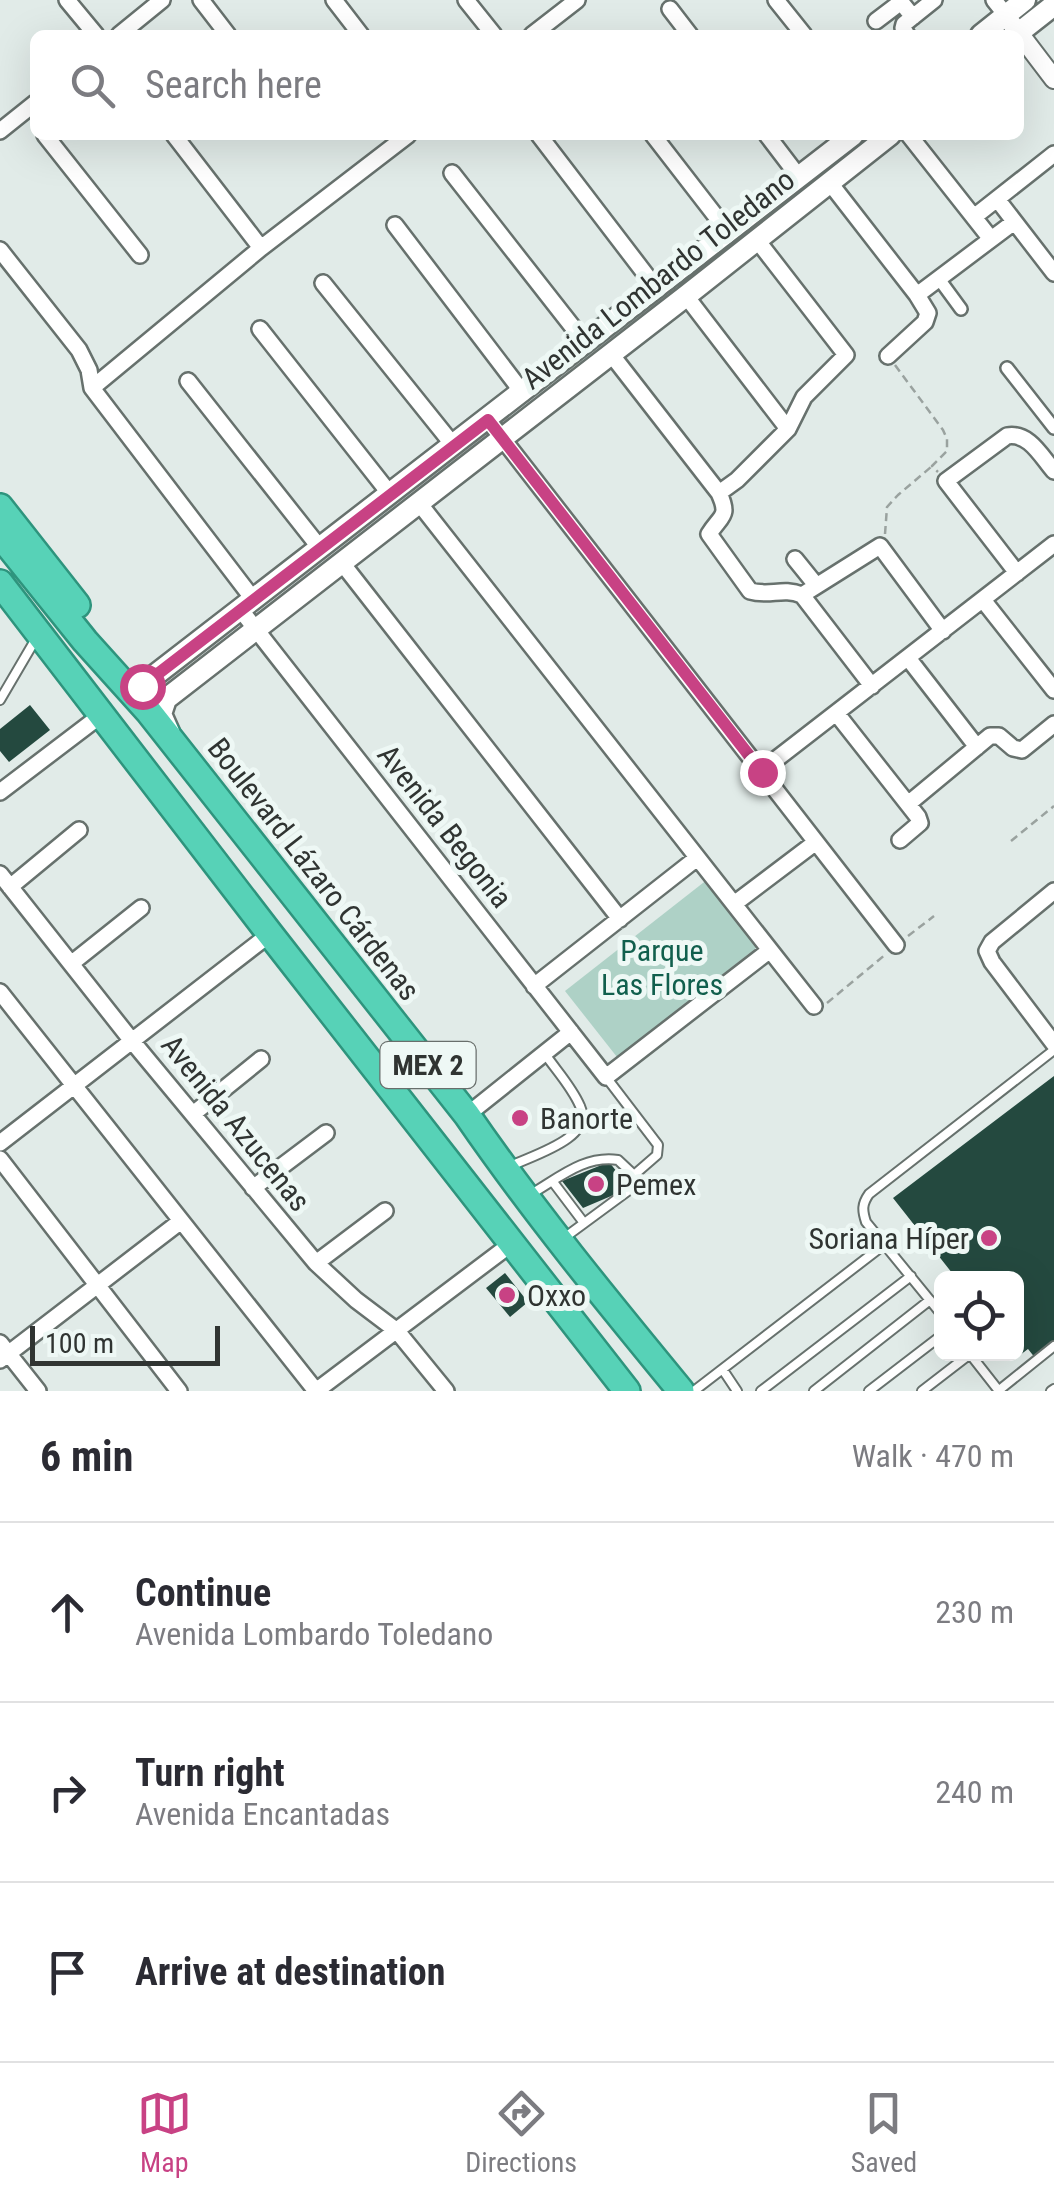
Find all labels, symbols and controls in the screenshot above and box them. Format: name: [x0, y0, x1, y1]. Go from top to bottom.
search box: [30, 30, 1024, 140]
icon: search: [65, 58, 120, 113]
text: Search here: [145, 63, 322, 107]
street label: Avenida Lombardo Toledano: [515, 162, 801, 396]
route start: [120, 664, 166, 710]
street label: Boulevard Lázaro Cárdenas: [201, 731, 427, 1007]
street label: Avenida Begonia: [371, 738, 519, 914]
route end: [740, 750, 786, 796]
park label: Parque Las Flores: [601, 933, 723, 1002]
street label: Avenida Azucenas: [154, 1028, 318, 1218]
road number: MEX 2: [380, 1042, 476, 1088]
place label: Banorte: [540, 1101, 633, 1136]
marker: Banorte: [509, 1107, 531, 1129]
place label: Pemex: [616, 1167, 696, 1202]
marker: Pemex: [585, 1173, 607, 1195]
place label: Soriana Híper: [809, 1221, 969, 1256]
marker: Soriana Híper: [978, 1227, 1000, 1249]
map controls: [934, 1271, 1024, 1361]
button: locate: [934, 1271, 1024, 1361]
place label: Oxxo: [527, 1278, 586, 1313]
marker: Oxxo: [496, 1284, 518, 1306]
scale bar: [30, 1321, 220, 1366]
text: 100 m: [45, 1327, 114, 1360]
text: 6 min: [40, 1432, 133, 1481]
text: Walk · 470 m: [852, 1437, 1014, 1475]
text: Continue: [135, 1571, 271, 1615]
icon: ahead: [40, 1585, 95, 1640]
text: 230 m: [935, 1593, 1014, 1631]
text: Avenida Lombardo Toledano: [135, 1615, 493, 1653]
text: Turn right: [135, 1751, 285, 1795]
icon: right: [40, 1765, 95, 1820]
text: 240 m: [935, 1773, 1014, 1811]
text: Avenida Encantadas: [135, 1795, 390, 1833]
icon: arrive: [40, 1945, 95, 2000]
text: Arrive at destination: [135, 1950, 445, 1994]
tab: Map: [137, 2086, 192, 2179]
tab: Directions: [465, 2086, 577, 2179]
tab: Saved: [851, 2086, 917, 2179]

